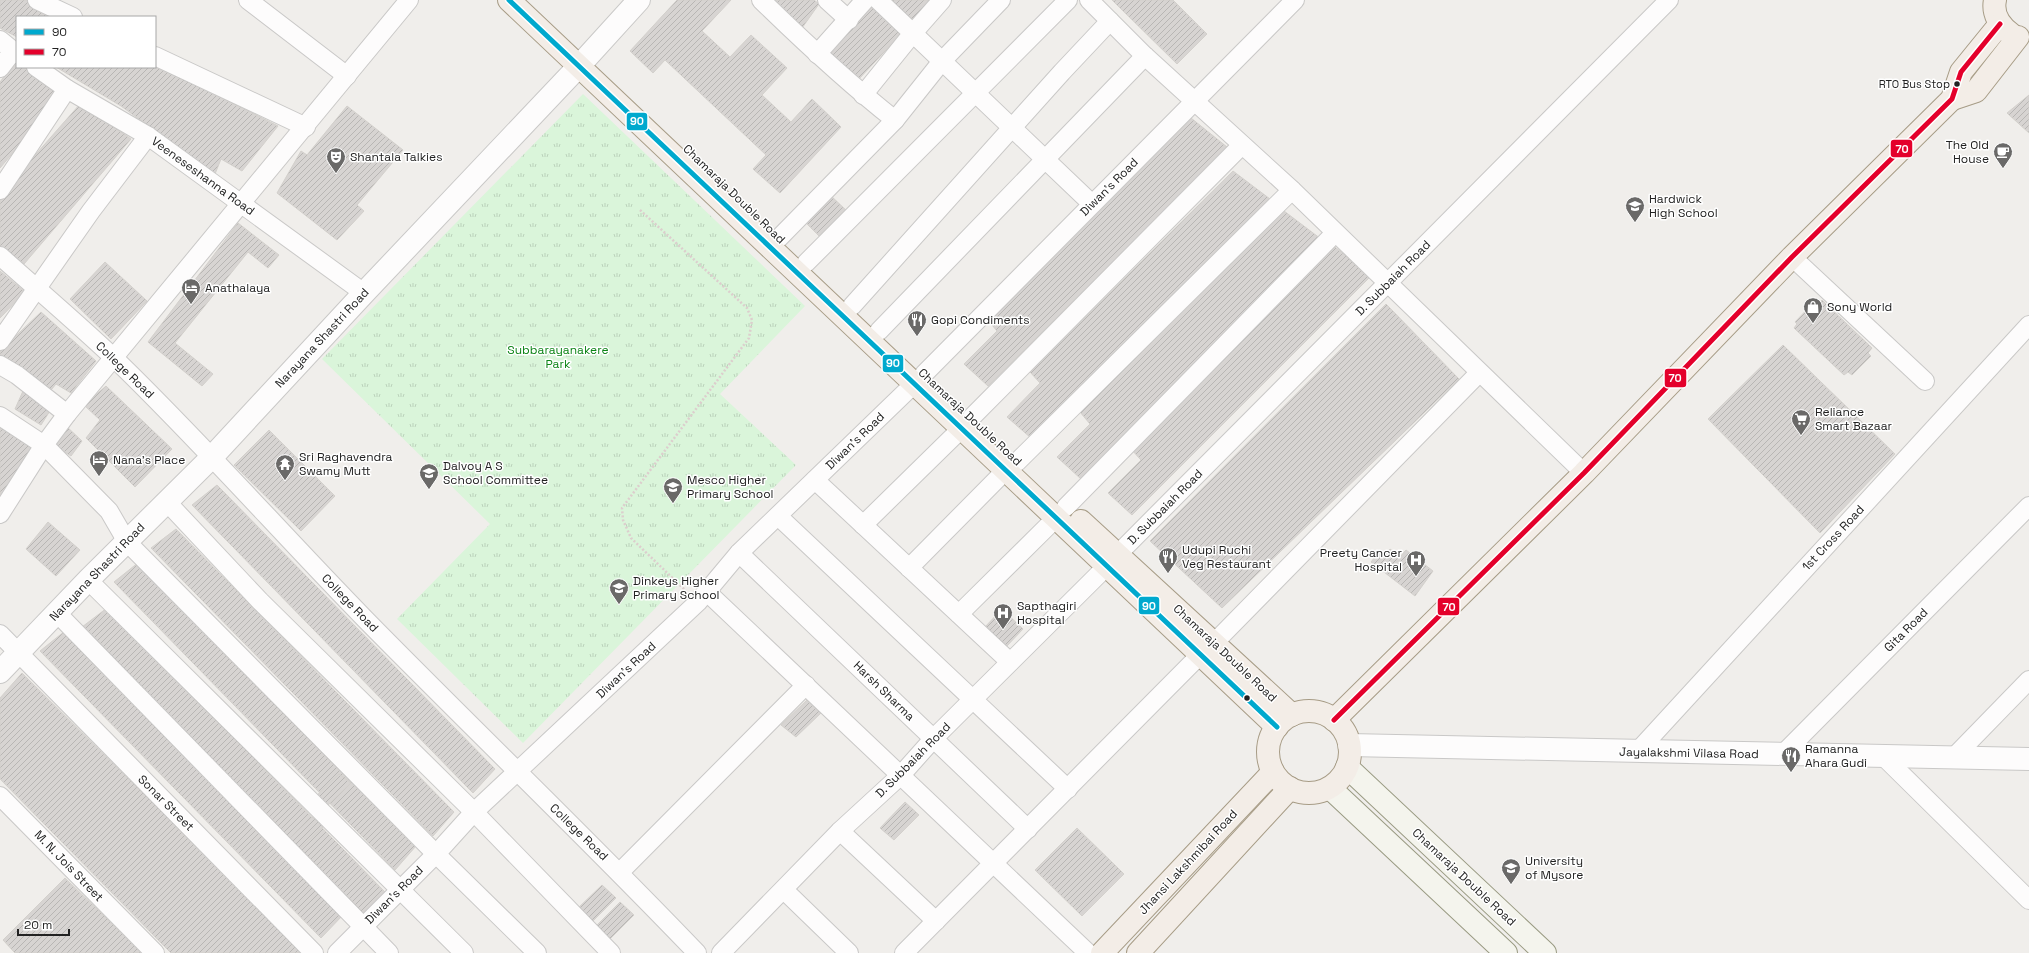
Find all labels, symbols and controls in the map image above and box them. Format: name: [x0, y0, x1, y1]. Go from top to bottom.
legend: [16, 16, 156, 68]
text: 90: [52, 24, 67, 40]
text: 70: [52, 44, 66, 60]
place label: RTO Bus Stop: [1879, 77, 1950, 91]
marker: RTO Bus Stop: [1952, 79, 1962, 89]
line badge: 90: [626, 112, 648, 131]
text: 90: [630, 114, 644, 128]
street label: Veeneseshanna Road: [148, 133, 258, 219]
place label: The Old House: [1946, 137, 1989, 167]
line badge: 70: [1890, 139, 1913, 158]
street label: Chamaraja Double Road: [679, 141, 789, 247]
cafe icon: The Old House: [1992, 141, 2014, 169]
text: 70: [1895, 142, 1909, 156]
theatre icon: Shantala Talkies: [325, 146, 347, 174]
place label: Shantala Talkies: [350, 149, 442, 165]
street label: Diwan's Road: [1076, 154, 1142, 220]
place label: Hardwick High School: [1649, 191, 1718, 221]
school or university icon: Hardwick High School: [1624, 195, 1646, 223]
street label: D. Subbaiah Road: [1352, 237, 1434, 319]
hotel icon: Anathalaya: [180, 277, 202, 305]
place label: Anathalaya: [205, 280, 270, 296]
street label: Narayana Shastri Road: [272, 285, 372, 391]
shop icon: Sony World: [1802, 296, 1824, 324]
place label: Sony World: [1827, 299, 1892, 315]
restaurant icon: Gopi Condiments: [906, 309, 928, 337]
place label: Gopi Condiments: [931, 312, 1030, 328]
street label: College Road: [92, 338, 158, 402]
park label: Subbarayanakere Park: [507, 342, 609, 372]
line badge: 90: [882, 354, 904, 373]
text: 90: [886, 356, 900, 370]
street label: Chamaraja Double Road: [915, 365, 1025, 469]
line badge: 70: [1664, 368, 1687, 388]
text: 70: [1668, 371, 1682, 385]
place label: Reliance Smart Bazaar: [1815, 404, 1893, 434]
supermarket icon: Reliance Smart Bazaar: [1790, 408, 1812, 436]
street label: Diwan's Road: [822, 409, 888, 473]
hotel icon: Nana's Place: [88, 449, 110, 477]
place label: Sri Raghavendra Swamy Mutt: [299, 449, 393, 479]
place label: Nana's Place: [113, 452, 185, 468]
temple icon: Sri Raghavendra Swamy Mutt: [274, 453, 296, 481]
place label: Dalvoy A S School Committee: [443, 458, 548, 488]
school or university icon: Dalvoy A S School Committee: [418, 462, 440, 490]
street label: D. Subbaiah Road: [1124, 466, 1206, 548]
place label: Mesco Higher Primary School: [687, 472, 774, 502]
school or university icon: Mesco Higher Primary School: [662, 476, 684, 504]
street label: 1st Cross Road: [1798, 502, 1868, 574]
street label: Narayana Shastri Road: [46, 519, 148, 625]
place label: Udupi Ruchi Veg Restaurant: [1182, 542, 1271, 572]
place label: Preety Cancer Hospital: [1320, 545, 1402, 575]
restaurant icon: Udupi Ruchi Veg Restaurant: [1157, 546, 1179, 574]
hospital icon: Preety Cancer Hospital: [1405, 549, 1427, 577]
street label: College Road: [318, 570, 382, 636]
place label: Dinkeys Higher Primary School: [633, 573, 720, 603]
school or university icon: Dinkeys Higher Primary School: [608, 577, 630, 605]
line badge: 90: [1138, 596, 1160, 615]
line badge: 70: [1437, 597, 1460, 616]
place label: Sapthagiri Hospital: [1017, 598, 1077, 628]
text: 90: [1142, 599, 1156, 613]
text: 70: [1442, 600, 1456, 614]
street label: Chamaraja Double Road: [1170, 601, 1280, 705]
hospital icon: Sapthagiri Hospital: [992, 602, 1014, 630]
street label: Gita Road: [1881, 605, 1931, 655]
street label: Diwan's Road: [593, 638, 659, 702]
street label: Harsh Sharma: [850, 658, 918, 724]
unlabelled marker: [1242, 693, 1252, 703]
street label: D. Subbaiah Road: [872, 719, 954, 801]
place label: Ramanna Ahara Gudi: [1805, 741, 1867, 771]
street label: Jayalakshmi Vilasa Road: [1619, 744, 1759, 762]
restaurant icon: Ramanna Ahara Gudi: [1780, 745, 1802, 773]
street label: Sonar Street: [134, 771, 198, 835]
street label: College Road: [546, 800, 612, 864]
street label: Jhansi Lakshmibai Road: [1135, 806, 1241, 918]
street label: Chamaraja Double Road: [1409, 825, 1519, 929]
street label: M. N. Jois Street: [31, 827, 107, 905]
place label: University of Mysore: [1525, 853, 1583, 883]
school or university icon: University of Mysore: [1500, 857, 1522, 885]
street label: Diwan's Road: [361, 862, 427, 928]
scale bar: [18, 911, 69, 937]
text: 20 m: [24, 917, 52, 933]

